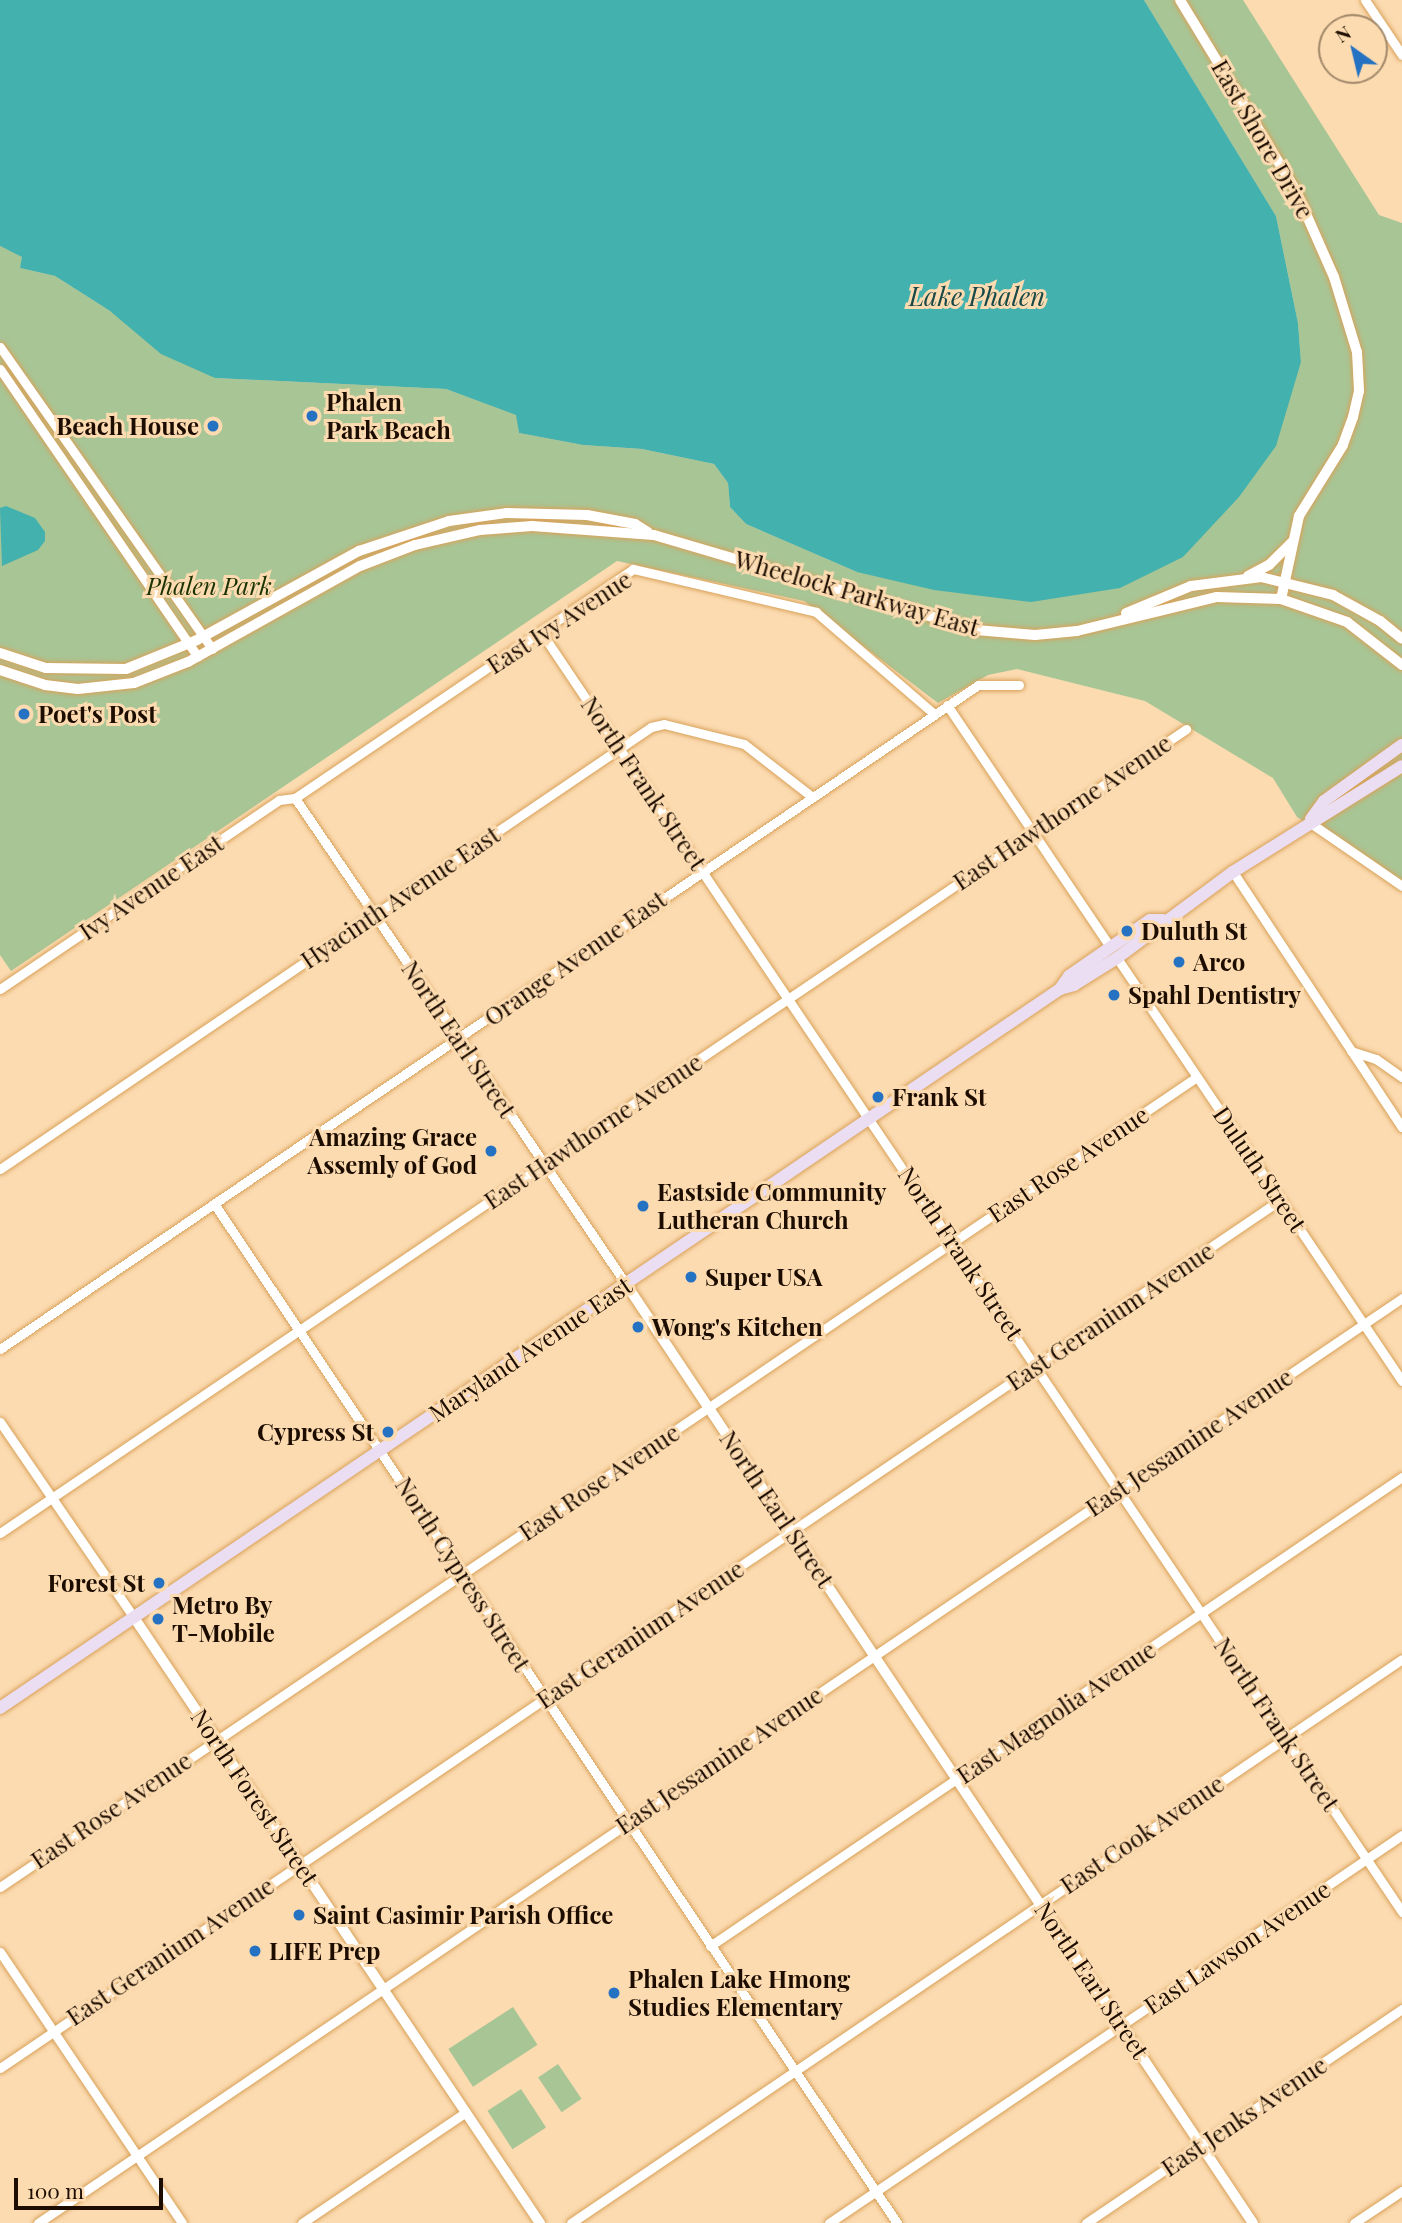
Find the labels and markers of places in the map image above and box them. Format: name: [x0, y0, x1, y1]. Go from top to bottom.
place label: Phalen Park Beach: [326, 388, 451, 444]
marker: Phalen Park Beach: [304, 408, 320, 424]
place label: Beach House: [56, 412, 199, 440]
marker: Beach House: [205, 418, 221, 434]
place label: Poet's Post: [38, 700, 157, 728]
marker: Poet's Post: [16, 706, 32, 722]
place label: Duluth St: [1141, 917, 1247, 945]
marker: Duluth St: [1119, 923, 1135, 939]
place label: Arco: [1193, 948, 1245, 976]
marker: Arco: [1171, 954, 1187, 970]
place label: Spahl Dentistry: [1128, 981, 1301, 1009]
marker: Spahl Dentistry: [1106, 987, 1122, 1003]
place label: Frank St: [892, 1083, 987, 1111]
marker: Frank St: [870, 1089, 886, 1105]
place label: Amazing Grace Assemly of God: [306, 1123, 477, 1179]
marker: Amazing Grace Assemly of God: [483, 1143, 499, 1159]
place label: Eastside Community Lutheran Church: [657, 1178, 887, 1234]
marker: Eastside Community Lutheran Church: [635, 1198, 651, 1214]
place label: Super USA: [705, 1263, 823, 1291]
marker: Super USA: [683, 1269, 699, 1285]
place label: Wong's Kitchen: [652, 1313, 823, 1341]
marker: Wong's Kitchen: [630, 1319, 646, 1335]
place label: Cypress St: [257, 1418, 374, 1446]
marker: Cypress St: [380, 1424, 396, 1440]
place label: Forest St: [47, 1569, 145, 1597]
marker: Forest St: [151, 1575, 167, 1591]
place label: Metro By T-Mobile: [172, 1591, 275, 1647]
marker: Metro By T-Mobile: [150, 1611, 166, 1627]
place label: Saint Casimir Parish Office: [313, 1901, 614, 1929]
marker: Saint Casimir Parish Office: [291, 1907, 307, 1923]
place label: LIFE Prep: [269, 1937, 380, 1965]
marker: LIFE Prep: [247, 1943, 263, 1959]
place label: Phalen Lake Hmong Studies Elementary: [628, 1965, 850, 2021]
marker: Phalen Lake Hmong Studies Elementary: [606, 1985, 622, 2001]

